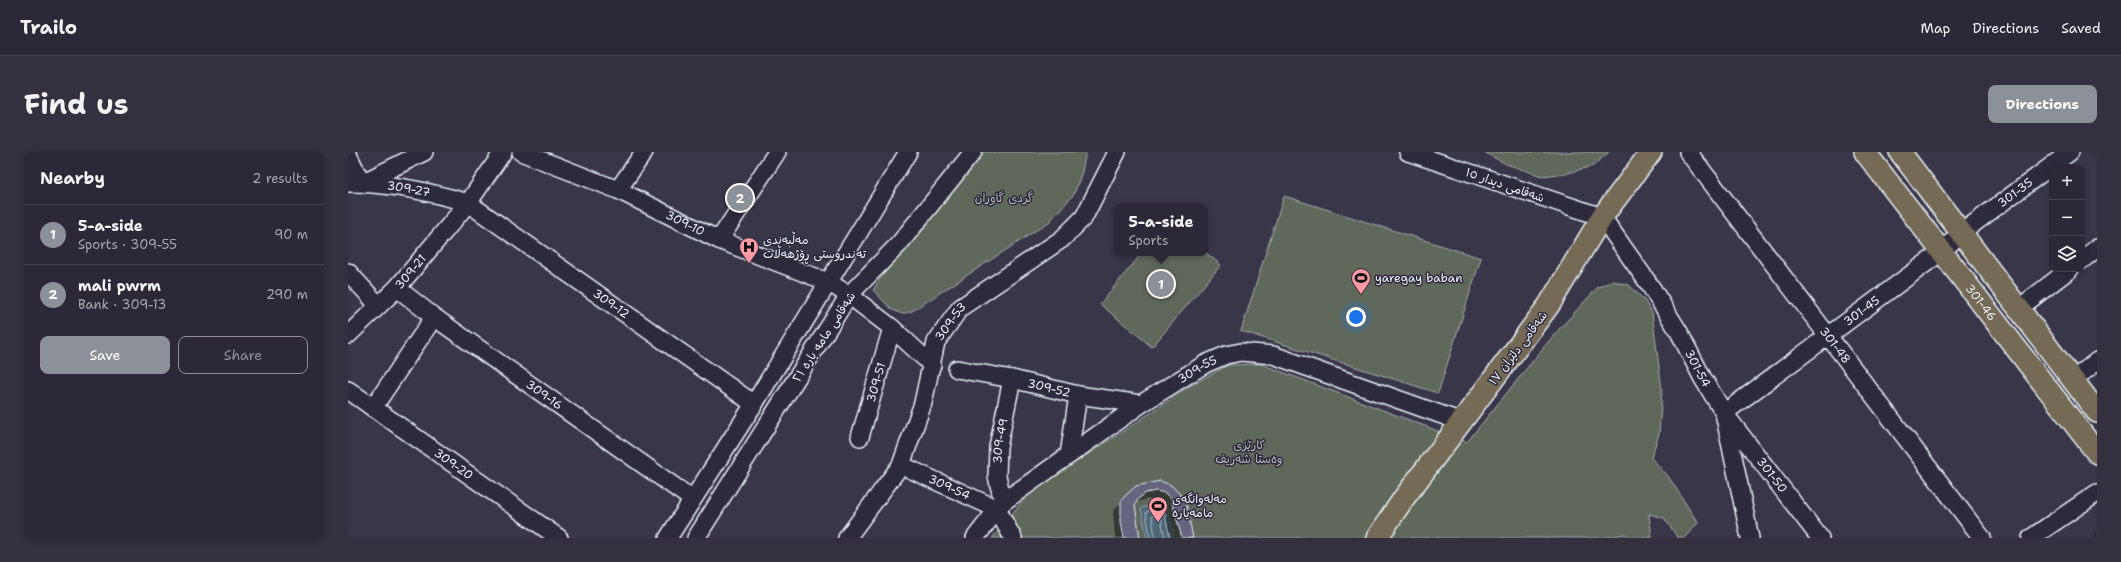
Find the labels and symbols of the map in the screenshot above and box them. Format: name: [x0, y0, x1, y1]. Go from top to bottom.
street label: شەقامی دیدار ١٥: [1463, 164, 1547, 206]
street label: 301-35: [1994, 174, 2036, 211]
street label: 309-27: [386, 177, 432, 201]
pin: 2: [727, 183, 753, 213]
park label: گردی گاوران: [975, 190, 1033, 206]
street label: 309-10: [663, 207, 707, 240]
place label: مەڵبەندی تەندروستی ڕۆژهەڵات: [763, 231, 867, 264]
hospital icon: مەڵبەندی تەندروستی ڕۆژهەڵات: [738, 236, 760, 264]
street label: 309-21: [391, 251, 430, 293]
sports icon: yaregay baban: [1350, 267, 1372, 295]
pin: 1: [1148, 269, 1174, 299]
place label: yaregay baban: [1375, 270, 1463, 286]
street label: 301-46: [1962, 281, 2000, 324]
street label: 309-12: [590, 285, 633, 322]
street label: شەقامی مامە یارە ٢١: [789, 289, 859, 385]
street label: 301-45: [1840, 292, 1883, 330]
street label: 309-53: [931, 298, 969, 344]
your location: [1346, 307, 1366, 327]
street label: شەقامی دلێران ١٧: [1485, 308, 1551, 388]
street label: 301-48: [1816, 324, 1854, 367]
street label: 301-54: [1681, 347, 1714, 390]
street label: 309-55: [1175, 352, 1219, 387]
street label: 309-51: [863, 361, 889, 404]
street label: 309-52: [1026, 375, 1072, 401]
street label: 309-16: [523, 376, 566, 413]
street label: 309-49: [989, 417, 1012, 464]
park label: کارێزی وەستا شەریف: [1215, 437, 1283, 467]
street label: 309-20: [431, 445, 476, 483]
street label: 301-50: [1753, 454, 1791, 496]
street label: 309-54: [926, 471, 973, 504]
place label: مەلەوانگەی مامەیارە: [1172, 491, 1227, 521]
sports icon: مەلەوانگەی مامەیارە: [1147, 495, 1169, 523]

